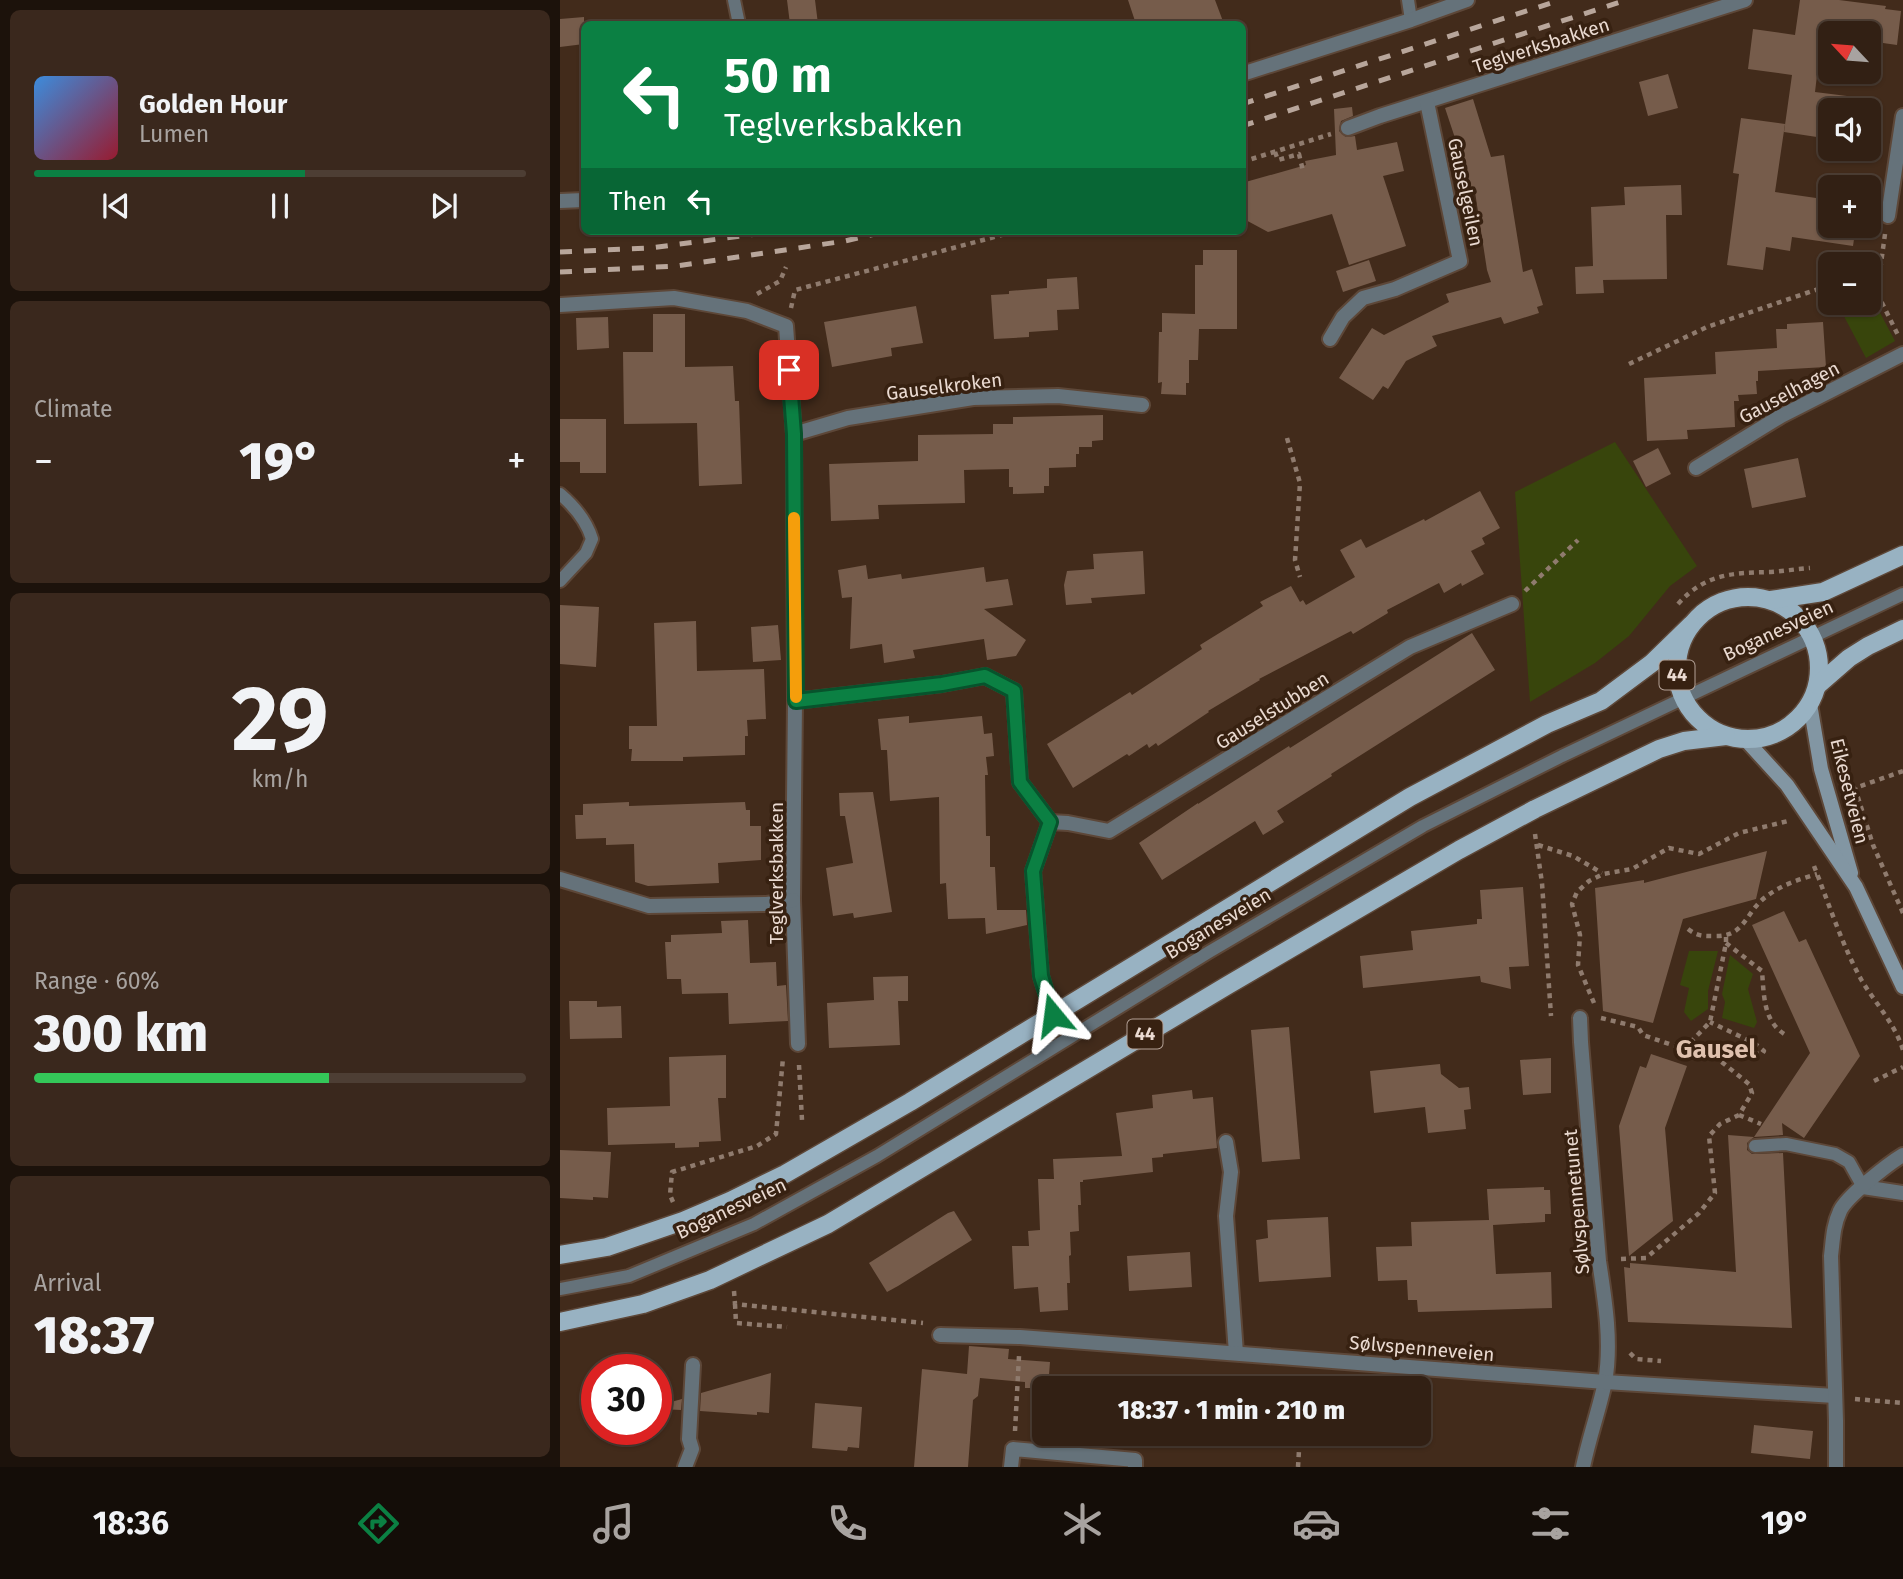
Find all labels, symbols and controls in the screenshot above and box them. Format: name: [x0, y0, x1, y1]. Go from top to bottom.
street label: Teglverksbakken: [1470, 13, 1612, 78]
north arrow: [1818, 21, 1881, 84]
map controls: [1818, 21, 1881, 315]
text: 50 m: [724, 46, 832, 105]
icon: left: [609, 49, 700, 140]
text: Golden Hour: [139, 89, 287, 120]
button: sound: [1818, 98, 1881, 161]
text: Teglverksbakken: [724, 106, 963, 144]
text: Lumen: [139, 120, 209, 148]
street label: Gauselgeilen: [1443, 136, 1488, 249]
button: +: [1818, 175, 1881, 238]
icon: left: [681, 182, 719, 220]
text: Then: [609, 186, 667, 217]
icon: previous: [97, 187, 135, 225]
icon: pause: [261, 187, 299, 225]
icon: next: [425, 187, 463, 225]
button: −: [1818, 252, 1881, 315]
pin: [759, 340, 819, 400]
icon: arrive: [770, 351, 808, 389]
street label: Gauselhagen: [1735, 356, 1843, 429]
street label: Gauselkroken: [885, 368, 1003, 405]
text: Climate: [34, 395, 113, 423]
text: 19°: [239, 430, 321, 493]
text: −: [34, 438, 53, 484]
text: +: [507, 438, 526, 484]
street label: Boganesveien: [1719, 595, 1837, 666]
road number: 44: [1660, 660, 1694, 690]
text: 29: [231, 665, 329, 774]
street label: Gauselstubben: [1211, 666, 1333, 754]
street label: Eikesetveien: [1825, 736, 1874, 846]
text: km/h: [252, 765, 308, 793]
street label: Teglverksbakken: [765, 802, 788, 944]
street label: Boganesveien: [1161, 883, 1275, 964]
text: Range · 60%: [34, 967, 160, 995]
position arrow: [1016, 978, 1090, 1052]
text: 300 km: [34, 1002, 208, 1065]
road number: 44: [1128, 1020, 1162, 1049]
district label: Gausel: [1676, 1034, 1757, 1065]
street label: Sølvspennetunet: [1559, 1128, 1594, 1275]
street label: Boganesveien: [672, 1173, 790, 1244]
text: Arrival: [34, 1269, 101, 1297]
text: 18:37: [34, 1304, 154, 1367]
street label: Sølvspenneveien: [1348, 1331, 1495, 1366]
speed limit sign: 30: [581, 1354, 672, 1445]
text: 18:37 · 1 min · 210 m: [1118, 1395, 1345, 1426]
icon: directions: [354, 1499, 403, 1548]
icon: music: [589, 1499, 638, 1548]
icon: phone: [823, 1499, 872, 1548]
icon: climate: [1058, 1499, 1107, 1548]
icon: car: [1292, 1499, 1341, 1548]
icon: filters: [1526, 1499, 1575, 1548]
text: 18:36: [93, 1504, 169, 1542]
text: 19°: [1761, 1504, 1810, 1542]

